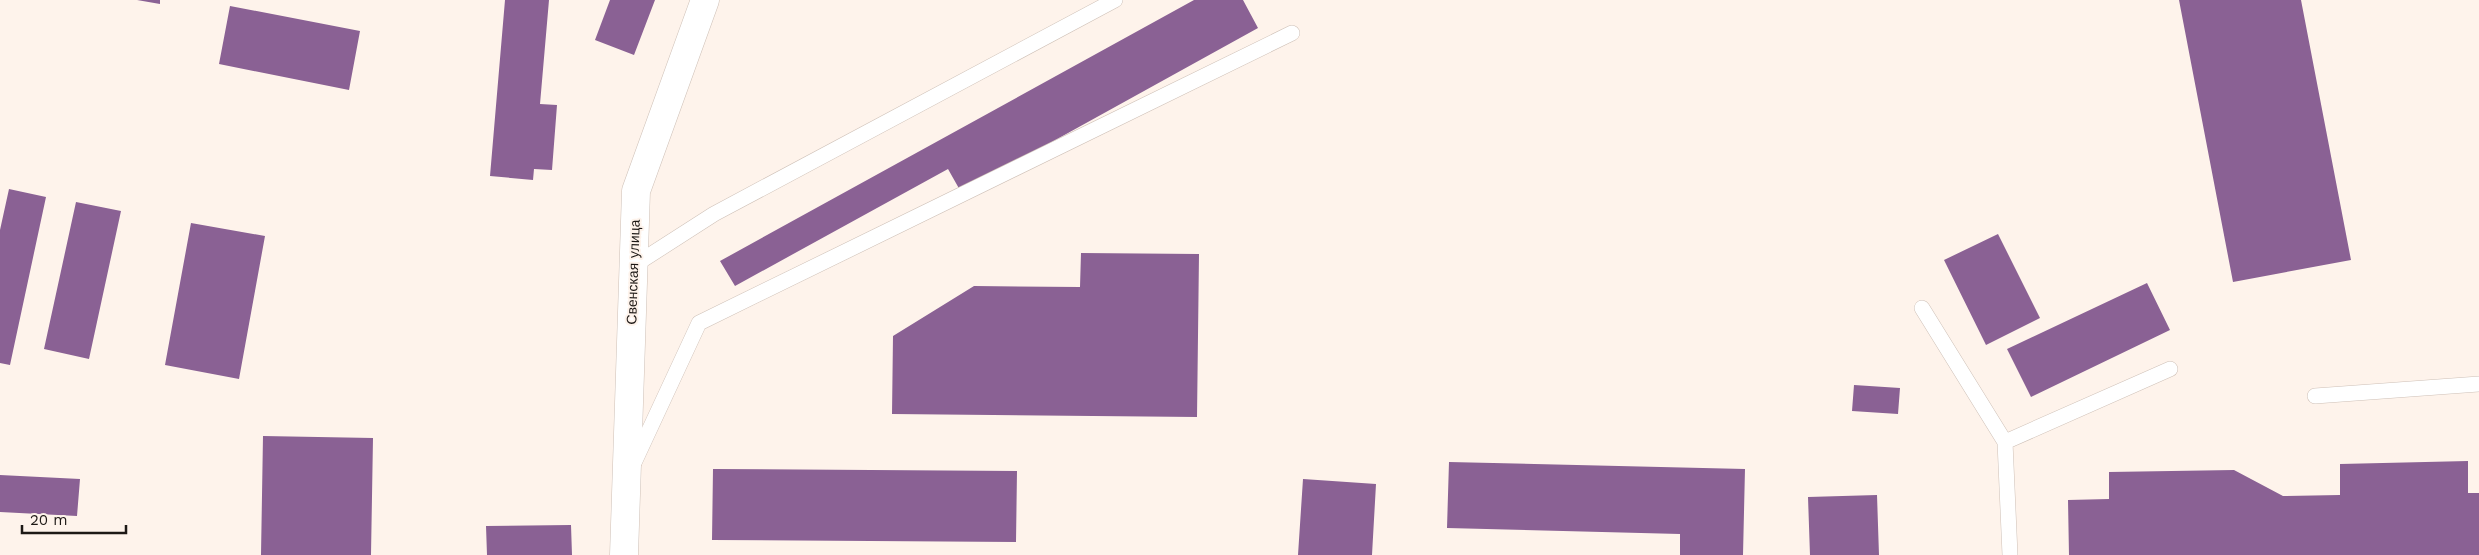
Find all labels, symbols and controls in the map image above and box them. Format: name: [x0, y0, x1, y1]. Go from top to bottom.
street label: Свенская улица: [623, 219, 643, 325]
scale bar: [22, 502, 126, 534]
text: 20 m: [30, 511, 68, 529]

